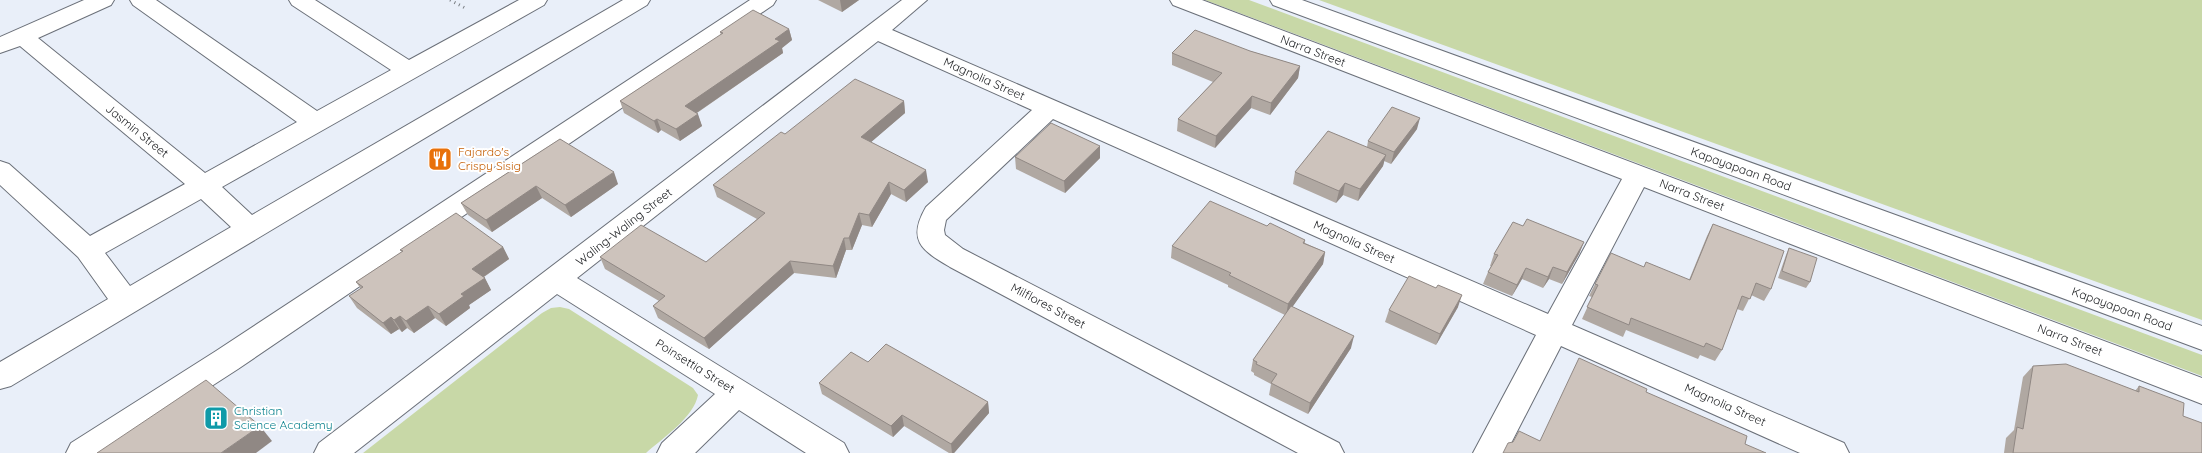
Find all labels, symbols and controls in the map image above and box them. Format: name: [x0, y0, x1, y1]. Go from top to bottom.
street label: Narra Street: [1279, 31, 1348, 70]
street label: Magnolia Street: [941, 54, 1027, 103]
street label: Jasmin Street: [103, 101, 172, 160]
street label: Kapayapaan Road: [1689, 143, 1794, 194]
place label: Fajardo's Crispy Sisig: [458, 144, 521, 173]
restaurant icon: Fajardo's Crispy Sisig: [427, 146, 453, 172]
street label: Narra Street: [1658, 175, 1727, 214]
street label: Waling-Waling Street: [573, 184, 675, 269]
street label: Magnolia Street: [1311, 217, 1397, 266]
street label: Milflores Street: [1008, 280, 1088, 332]
street label: Kapayapaan Road: [2070, 283, 2175, 334]
street label: Narra Street: [2036, 320, 2105, 359]
street label: Poinsettia Street: [653, 335, 738, 396]
street label: Magnolia Street: [1682, 380, 1768, 429]
place label: Christian Science Academy: [234, 403, 333, 432]
building icon: Christian Science Academy: [203, 405, 229, 431]

